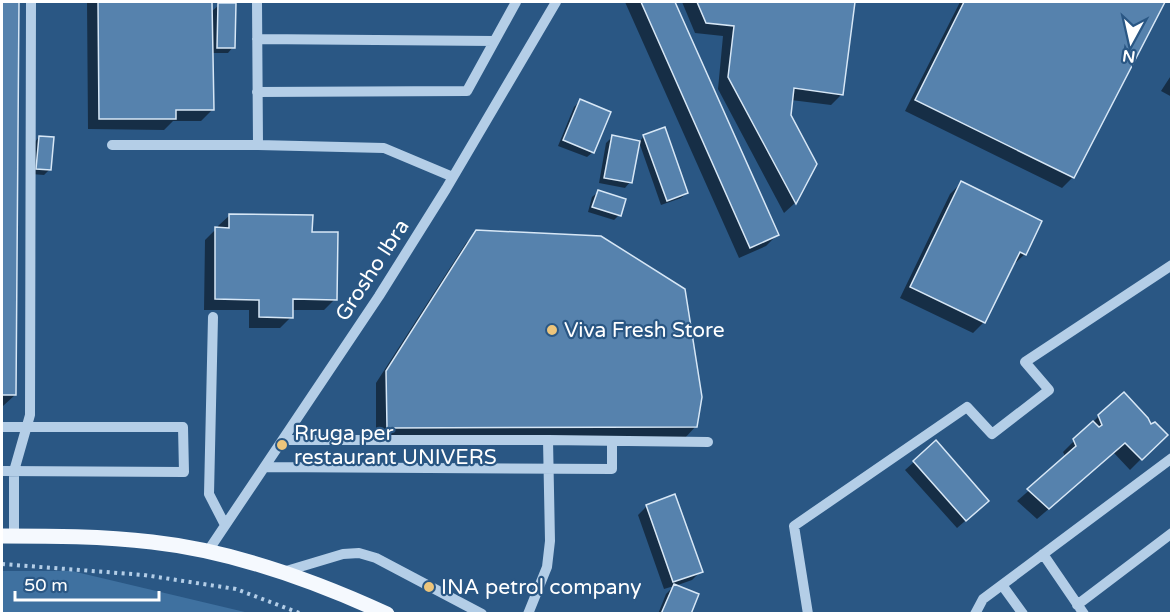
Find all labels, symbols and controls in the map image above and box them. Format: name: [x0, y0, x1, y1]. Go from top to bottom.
north arrow: [1101, 12, 1161, 72]
text: N: [1121, 45, 1137, 67]
street label: Grosho Ibra: [330, 215, 415, 326]
place label: Viva Fresh Store: [564, 318, 725, 343]
marker: Viva Fresh Store: [545, 323, 559, 337]
place label: Rruga per restaurant UNIVERS: [294, 421, 497, 470]
marker: Rruga per restaurant UNIVERS: [275, 438, 289, 452]
scale bar: [15, 564, 159, 602]
text: 50 m: [24, 574, 68, 596]
place label: INA petrol company: [441, 575, 641, 600]
marker: INA petrol company: [422, 580, 436, 594]

